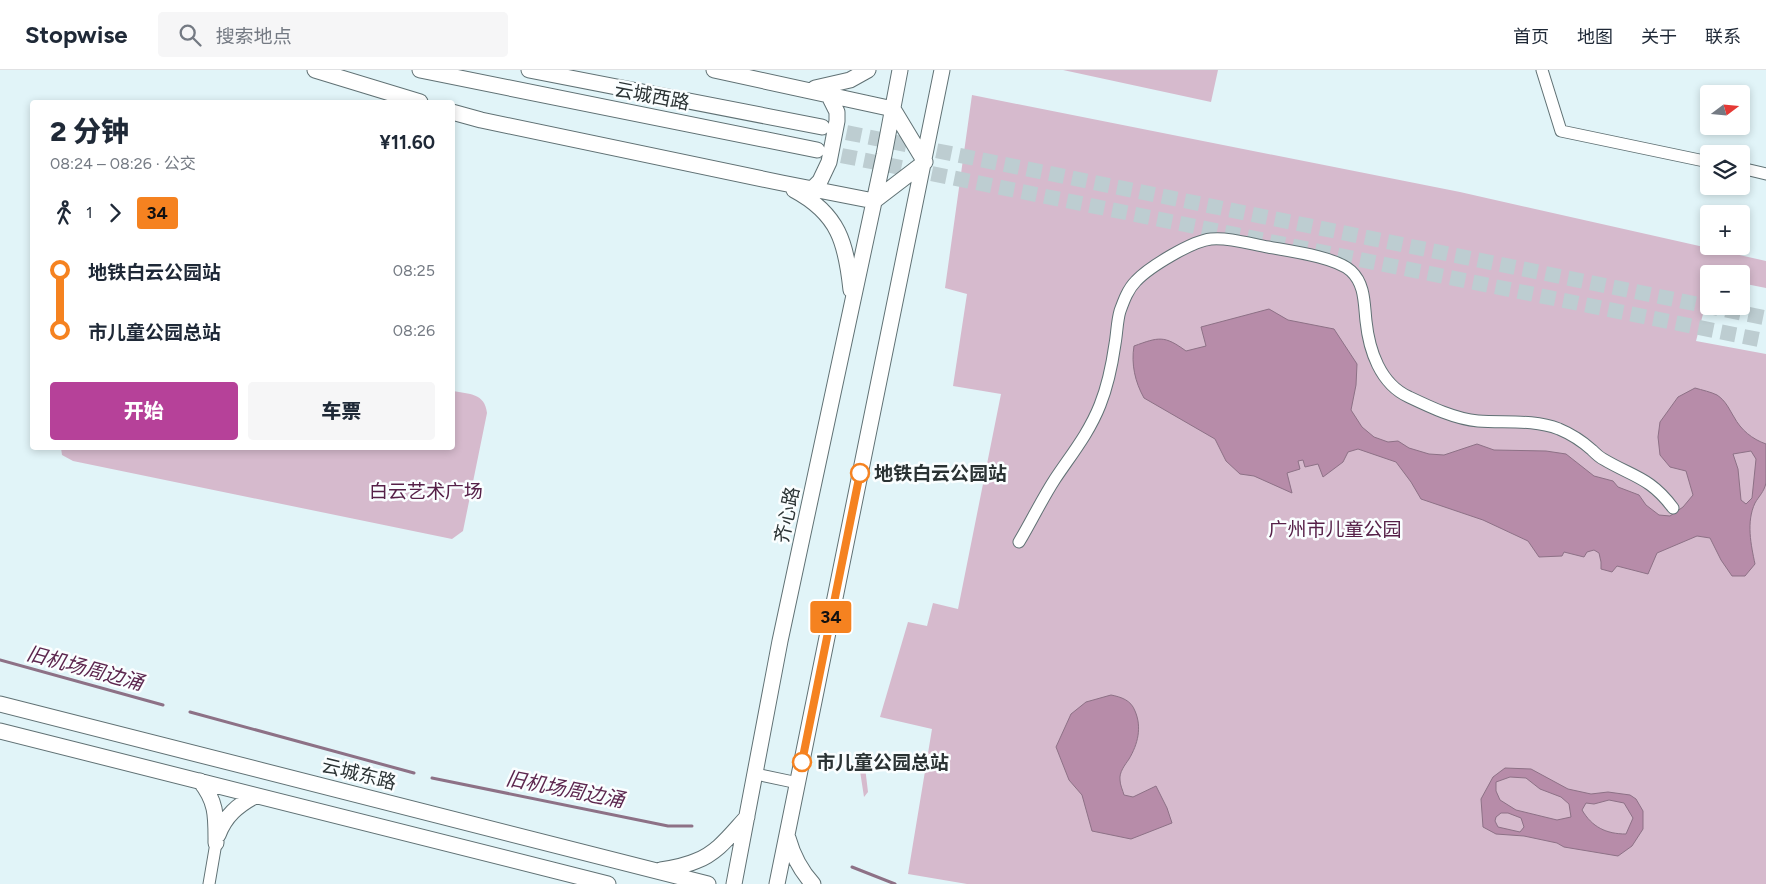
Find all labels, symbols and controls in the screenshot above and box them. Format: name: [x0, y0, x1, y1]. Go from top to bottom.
search box: [158, 12, 508, 57]
text: Stopwise: [25, 20, 128, 49]
icon: search: [176, 21, 204, 49]
text: 搜索地点: [216, 25, 292, 48]
text: 首页: [1513, 26, 1549, 48]
text: 地图: [1577, 26, 1613, 48]
text: 关于: [1641, 26, 1677, 48]
text: 联系: [1705, 26, 1741, 48]
street label: 云城西路: [612, 77, 692, 115]
north arrow: [1700, 85, 1750, 135]
map controls: [1700, 85, 1750, 315]
text: 2 分钟: [50, 114, 129, 148]
text: ¥11.60: [380, 131, 435, 154]
button: layers: [1700, 145, 1750, 195]
text: 08:24 – 08:26 · 公交: [50, 154, 196, 173]
icon: walk: [50, 199, 78, 227]
icon: forward: [101, 199, 129, 227]
text: 34: [147, 202, 168, 224]
text: 1: [86, 203, 93, 222]
button: +: [1700, 205, 1750, 255]
text: 地铁白云公园站: [88, 261, 221, 284]
text: 08:25: [393, 261, 435, 280]
button: −: [1700, 265, 1750, 315]
text: 市儿童公园总站: [88, 321, 221, 344]
text: 08:26: [393, 321, 435, 340]
button: 开始: [50, 382, 238, 440]
button: 车票: [248, 382, 435, 440]
place label: 地铁白云公园站: [874, 462, 1007, 485]
marker: 地铁白云公园站: [850, 463, 870, 483]
park label: 白云艺术广场: [369, 480, 483, 503]
street label: 齐心路: [770, 485, 804, 545]
park label: 广州市儿童公园: [1268, 518, 1402, 541]
line badge: 34: [808, 601, 854, 633]
text: 34: [820, 606, 842, 628]
water label: 旧机场周边涌: [24, 641, 148, 696]
place label: 市儿童公园总站: [816, 751, 949, 774]
marker: 市儿童公园总站: [792, 752, 812, 772]
street label: 云城东路: [319, 754, 399, 794]
water label: 旧机场周边涌: [504, 766, 628, 813]

